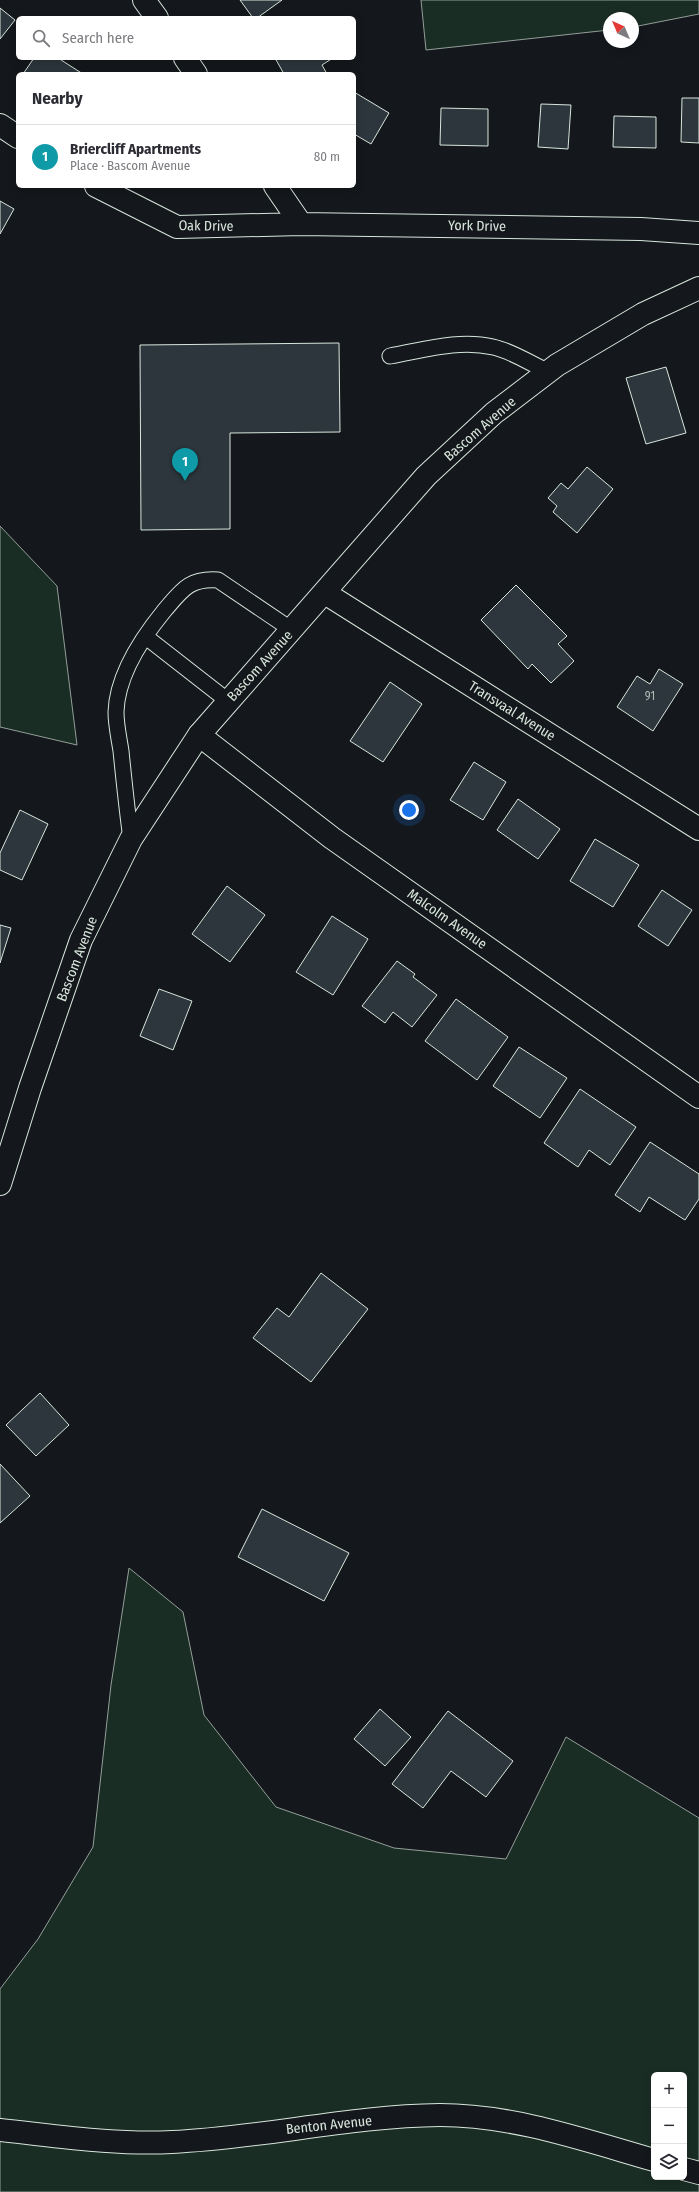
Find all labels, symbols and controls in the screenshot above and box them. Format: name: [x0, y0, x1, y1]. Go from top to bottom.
north arrow: [603, 12, 639, 48]
search box: [16, 16, 356, 60]
icon: search: [30, 27, 52, 49]
text: Search here: [62, 29, 134, 47]
text: Nearby: [32, 88, 83, 109]
text: Briercliff Apartments: [70, 140, 201, 158]
text: 1: [42, 149, 48, 164]
text: 80 m: [314, 149, 340, 164]
text: Place · Bascom Avenue: [70, 158, 190, 173]
street label: Oak Drive: [178, 217, 234, 235]
street label: York Drive: [448, 217, 506, 235]
street label: Bascom Avenue: [441, 393, 519, 465]
pin: 1: [172, 448, 198, 481]
street label: Bascom Avenue: [224, 627, 296, 705]
street label: Transvaal Avenue: [465, 678, 559, 745]
house number: 91: [645, 689, 655, 703]
your location: [399, 800, 419, 820]
street label: Malcolm Avenue: [404, 885, 490, 953]
street label: Bascom Avenue: [53, 914, 101, 1004]
map controls: [651, 2072, 687, 2180]
button: +: [651, 2072, 687, 2108]
button: −: [651, 2108, 687, 2144]
street label: Benton Avenue: [285, 2112, 373, 2138]
button: layers: [651, 2144, 687, 2180]

